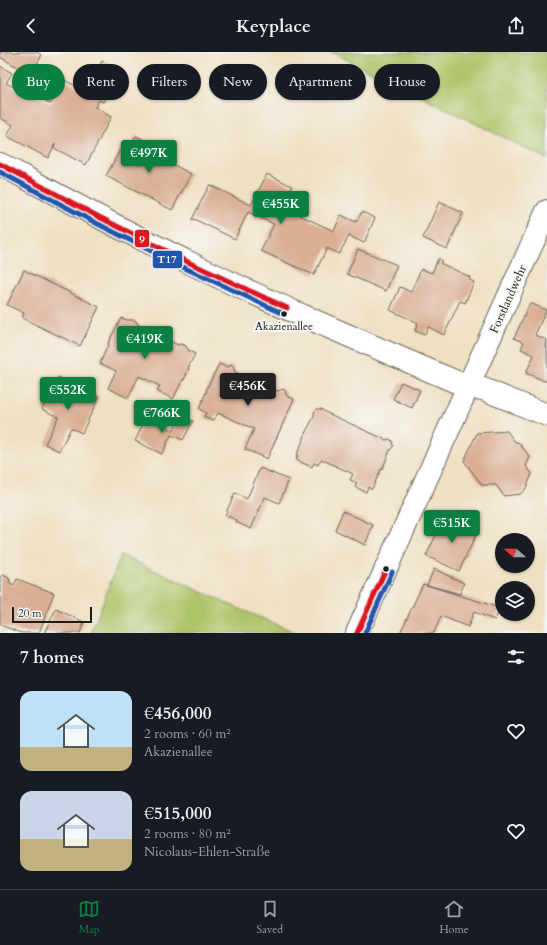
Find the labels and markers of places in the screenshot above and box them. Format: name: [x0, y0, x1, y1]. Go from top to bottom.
pin: €497K: [121, 140, 177, 174]
pin: €455K: [253, 191, 309, 225]
marker: Akazienallee: [279, 309, 289, 319]
place label: Akazienallee: [255, 319, 313, 334]
pin: €419K: [117, 326, 173, 360]
pin: €456K: [220, 373, 276, 407]
pin: €552K: [40, 377, 96, 411]
pin: €766K: [134, 400, 190, 434]
pin: €515K: [424, 510, 480, 544]
unlabelled marker: [381, 564, 391, 574]

